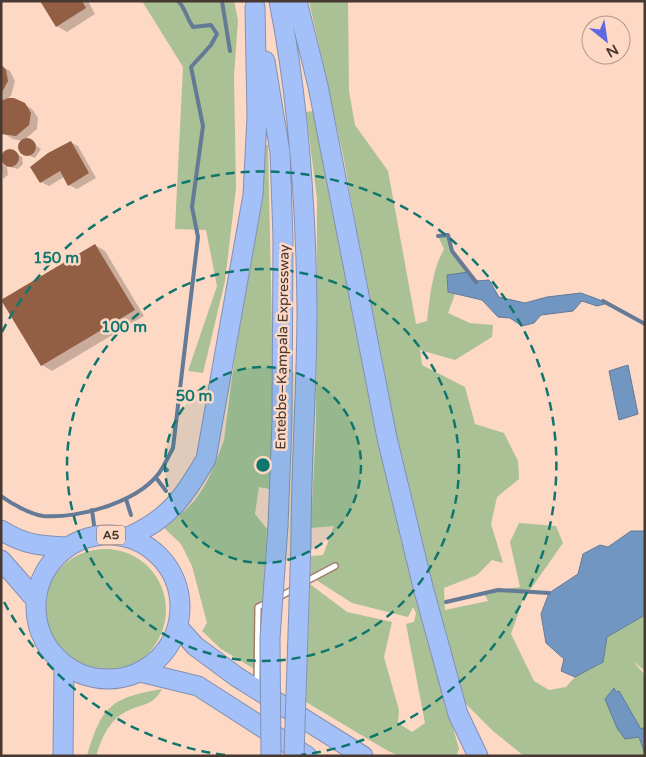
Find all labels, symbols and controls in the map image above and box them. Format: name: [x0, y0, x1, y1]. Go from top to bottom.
north arrow: [581, 15, 631, 65]
text: N: [603, 41, 621, 61]
street label: Entebbe–Kampala Expressway: [272, 244, 293, 450]
text: 150 m: [33, 249, 79, 267]
text: 100 m: [101, 318, 147, 336]
text: 50 m: [176, 387, 212, 405]
centre of rings: [254, 456, 272, 474]
road number: A5: [97, 526, 125, 544]

